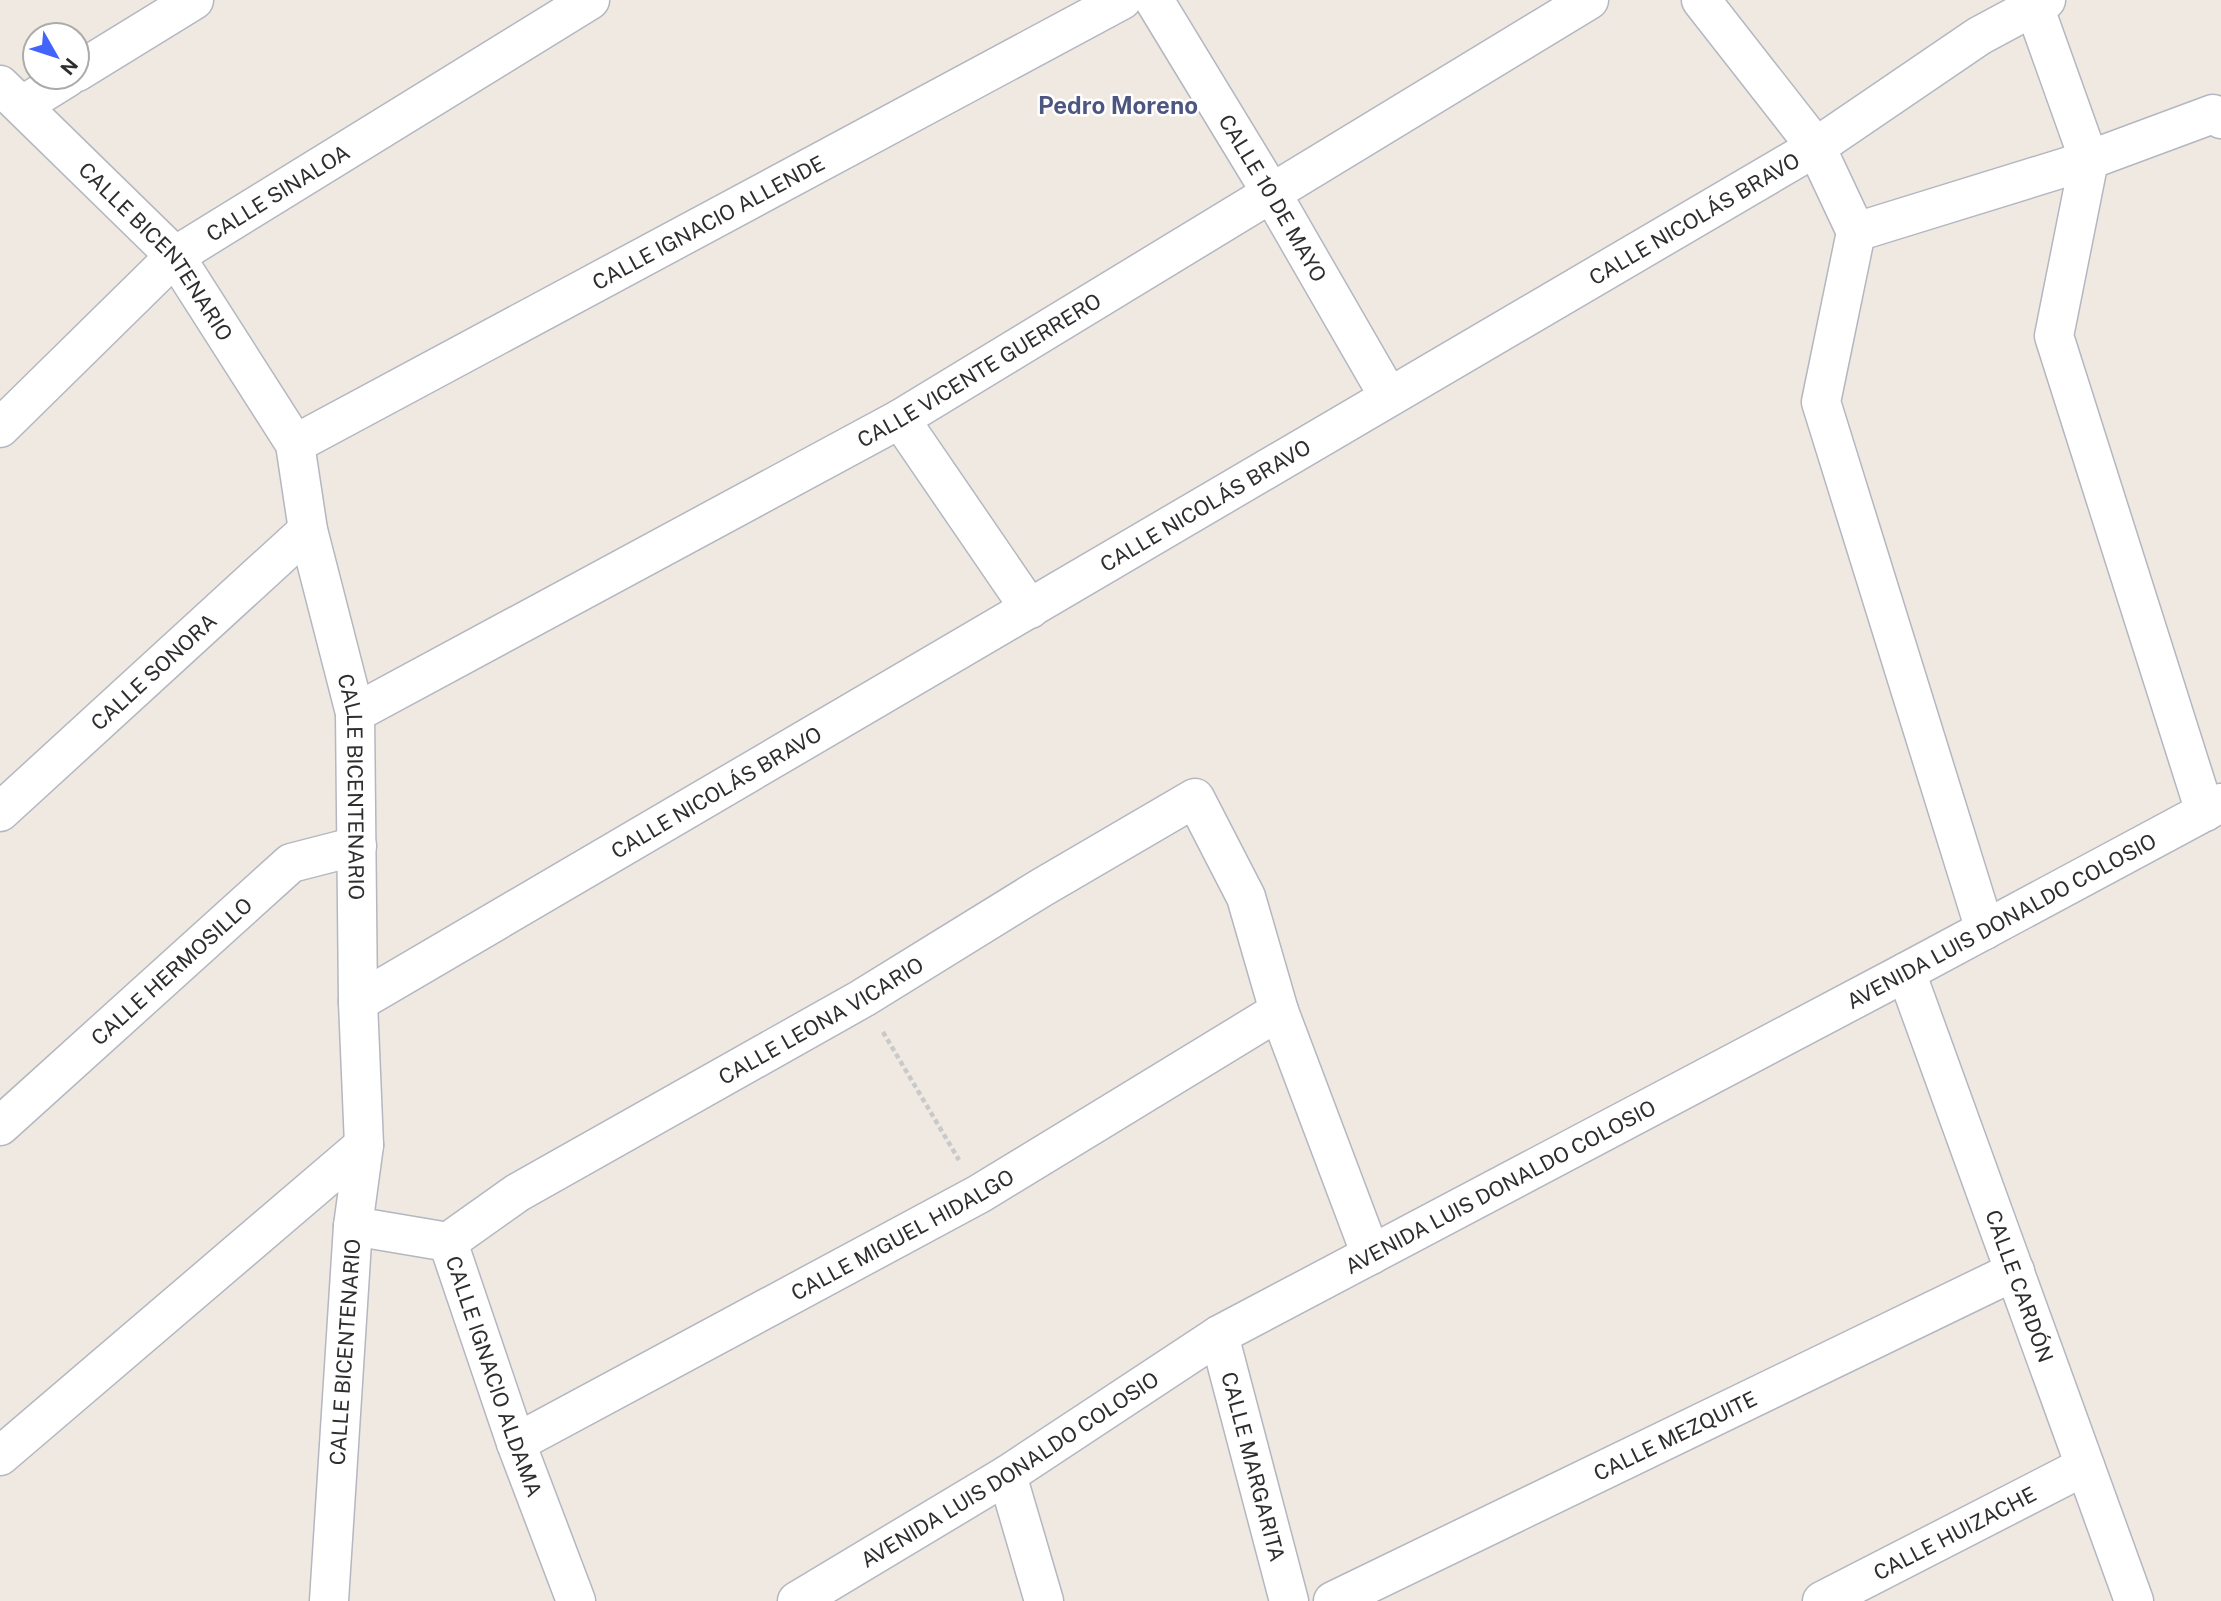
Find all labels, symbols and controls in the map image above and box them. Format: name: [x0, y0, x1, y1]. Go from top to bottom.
north arrow: [21, 21, 91, 91]
text: N: [56, 54, 82, 79]
district label: Pedro Moreno: [1038, 91, 1198, 119]
street label: CALLE 10 DE MAYO: [1214, 110, 1332, 286]
street label: CALLE SINALOA: [201, 139, 354, 246]
street label: CALLE NICOLÁS BRAVO: [1584, 147, 1804, 290]
street label: CALLE IGNACIO ALLENDE: [588, 150, 829, 295]
street label: CALLE BICENTENARIO: [74, 157, 238, 345]
street label: CALLE VICENTE GUERRERO: [853, 287, 1105, 452]
street label: CALLE NICOLÁS BRAVO: [1095, 434, 1315, 577]
street label: CALLE SONORA: [86, 608, 221, 735]
street label: CALLE BICENTENARIO: [333, 671, 369, 900]
street label: CALLE NICOLÁS BRAVO: [606, 721, 826, 863]
street label: AVENIDA LUIS DONALDO COLOSIO: [1842, 828, 2160, 1014]
street label: CALLE HERMOSILLO: [86, 892, 257, 1050]
street label: CALLE LEONA VICARIO: [714, 951, 928, 1089]
street label: AVENIDA LUIS DONALDO COLOSIO: [1341, 1094, 1660, 1279]
street label: CALLE MIGUEL HIDALGO: [787, 1163, 1018, 1305]
street label: CALLE CARDÓN: [1981, 1206, 2059, 1366]
street label: CALLE BICENTENARIO: [325, 1238, 365, 1466]
street label: CALLE IGNACIO ALDAMA: [441, 1253, 548, 1500]
street label: AVENIDA LUIS DONALDO COLOSIO: [856, 1366, 1163, 1572]
street label: CALLE MARGARITA: [1217, 1369, 1291, 1564]
street label: CALLE MEZQUITE: [1589, 1385, 1761, 1486]
street label: CALLE HUIZACHE: [1869, 1481, 2040, 1585]

